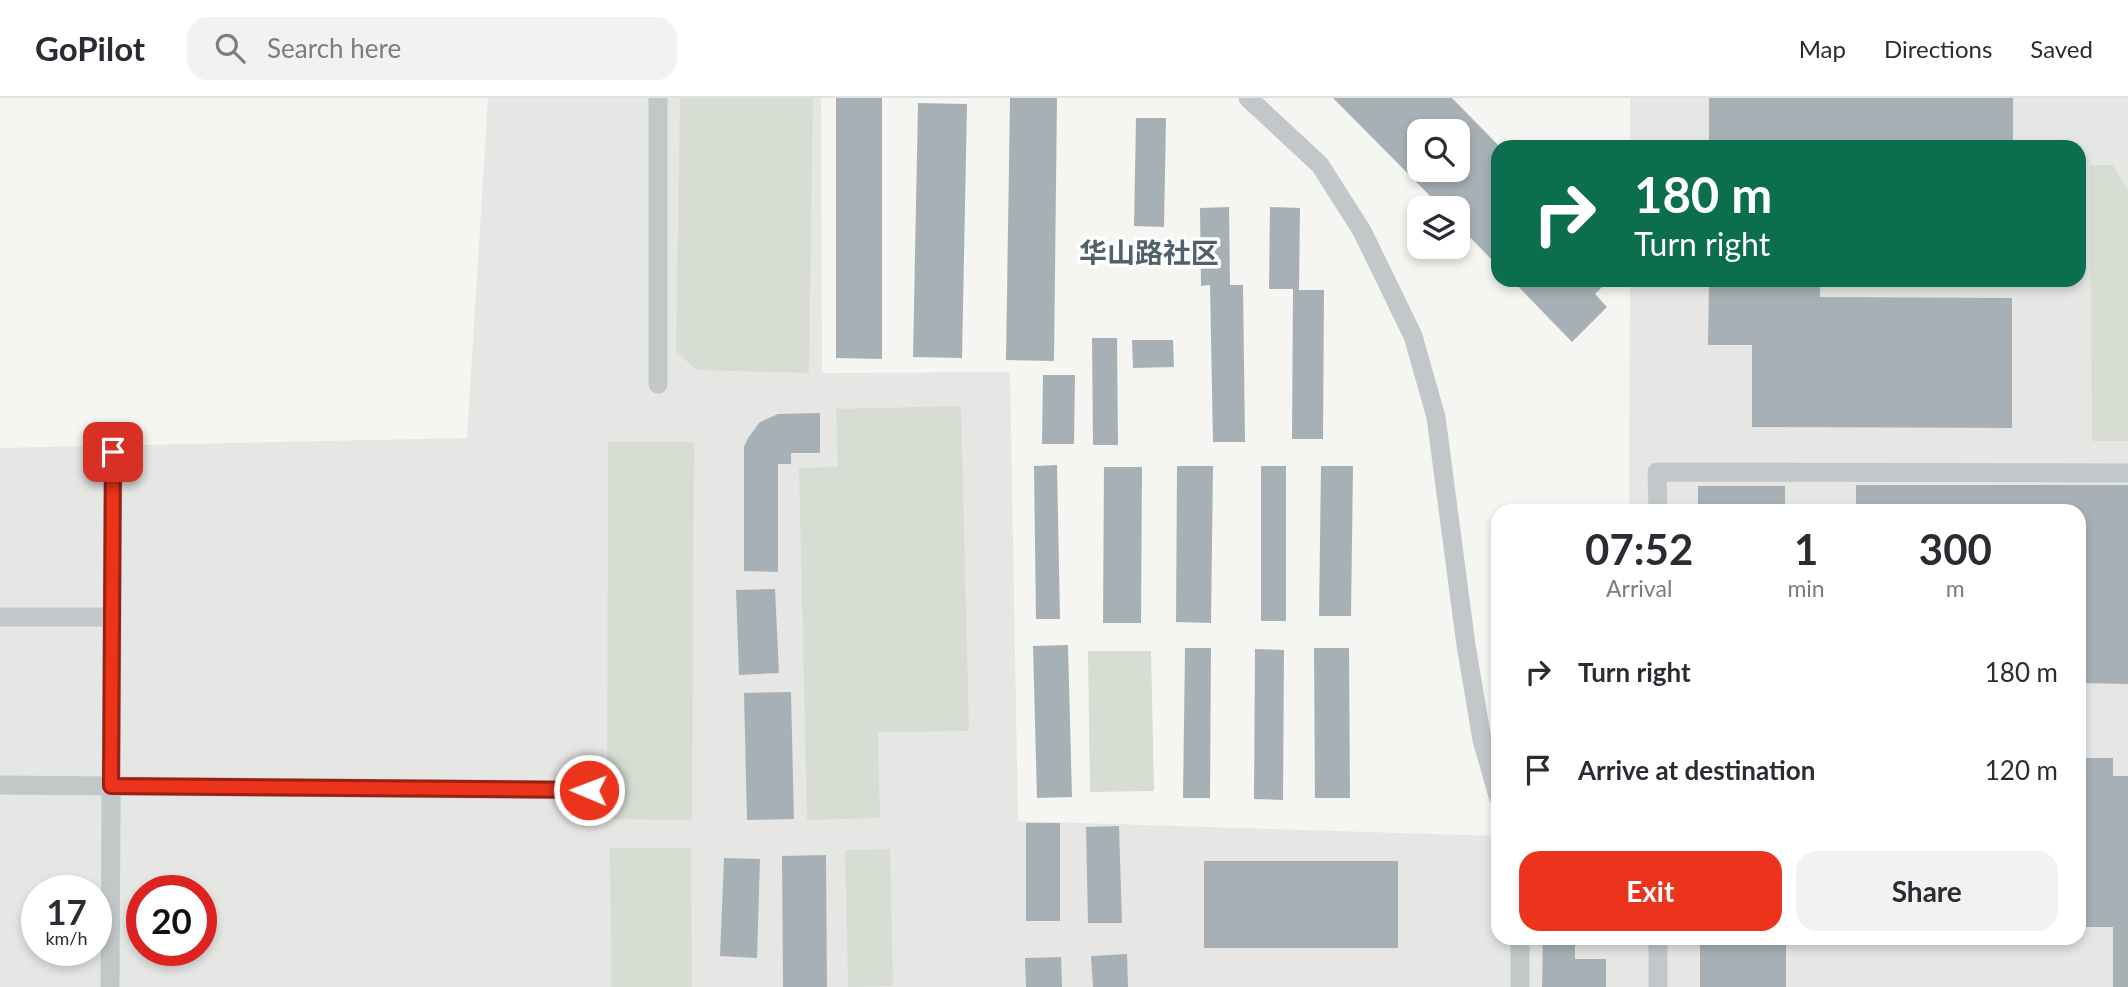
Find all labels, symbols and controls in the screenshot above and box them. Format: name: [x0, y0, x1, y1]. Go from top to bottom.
search box: [187, 17, 677, 80]
text: GoPilot: [35, 28, 145, 68]
icon: search: [211, 29, 249, 67]
text: Search here: [267, 32, 401, 64]
text: Map: [1799, 34, 1846, 63]
text: Directions: [1884, 34, 1992, 63]
text: Saved: [2030, 34, 2093, 63]
map controls: [1407, 119, 1470, 259]
button: search: [1407, 119, 1470, 182]
text: 180 m: [1634, 165, 1772, 223]
icon: right: [1519, 168, 1610, 259]
button: layers: [1407, 196, 1470, 259]
text: Turn right: [1634, 224, 1770, 263]
district label: 华山路社区: [1079, 235, 1219, 269]
pin: [83, 422, 143, 482]
icon: arrive: [94, 433, 132, 471]
text: 07:52: [1585, 524, 1693, 574]
text: 1: [1794, 524, 1818, 574]
text: 300: [1919, 524, 1992, 574]
text: Arrival: [1606, 574, 1672, 602]
text: min: [1787, 574, 1825, 602]
text: m: [1946, 574, 1965, 602]
icon: right: [1519, 653, 1557, 691]
text: Turn right: [1578, 656, 1691, 688]
text: 180 m: [1985, 656, 2058, 688]
icon: arrive: [1519, 751, 1557, 789]
position arrow: [552, 753, 626, 827]
text: Arrive at destination: [1578, 754, 1815, 786]
text: 120 m: [1985, 754, 2058, 786]
button: Exit: [1519, 851, 1782, 931]
button: Share: [1796, 851, 2058, 931]
speed limit sign: 20: [126, 875, 217, 966]
text: 17: [46, 890, 87, 932]
text: km/h: [45, 927, 88, 949]

